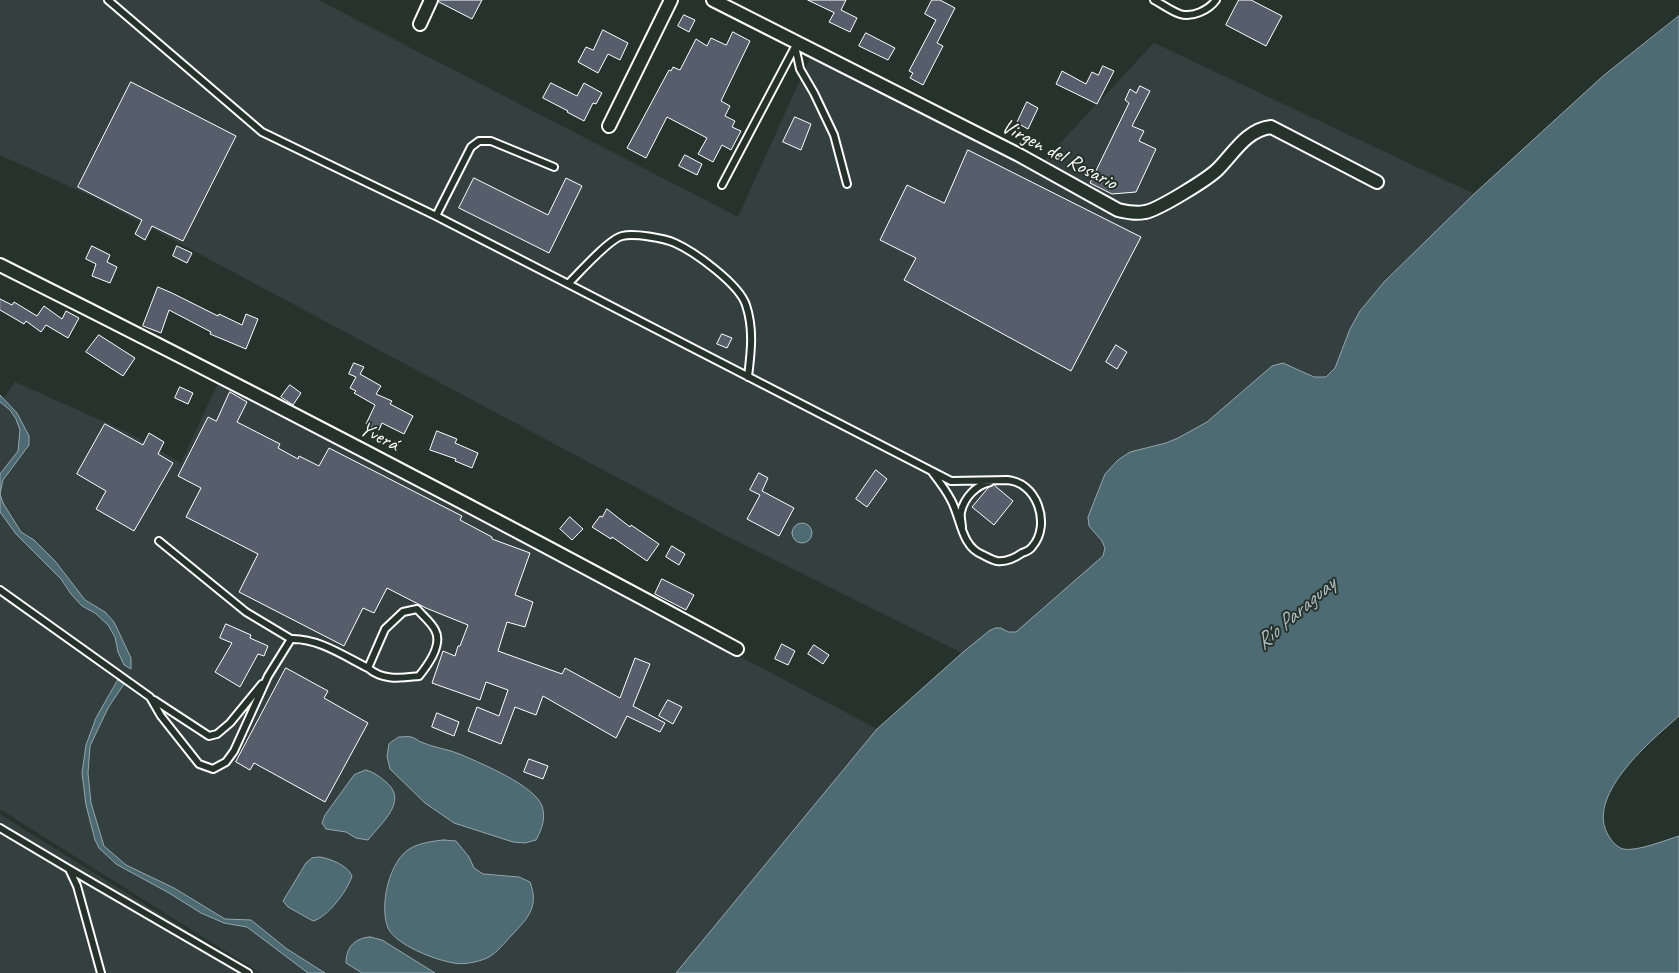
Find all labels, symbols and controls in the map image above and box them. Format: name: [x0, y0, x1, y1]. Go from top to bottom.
street label: Virgen del Rosario: [997, 114, 1121, 196]
street label: Yverá: [355, 417, 403, 457]
water label: Río Paraguay: [1250, 572, 1342, 656]

